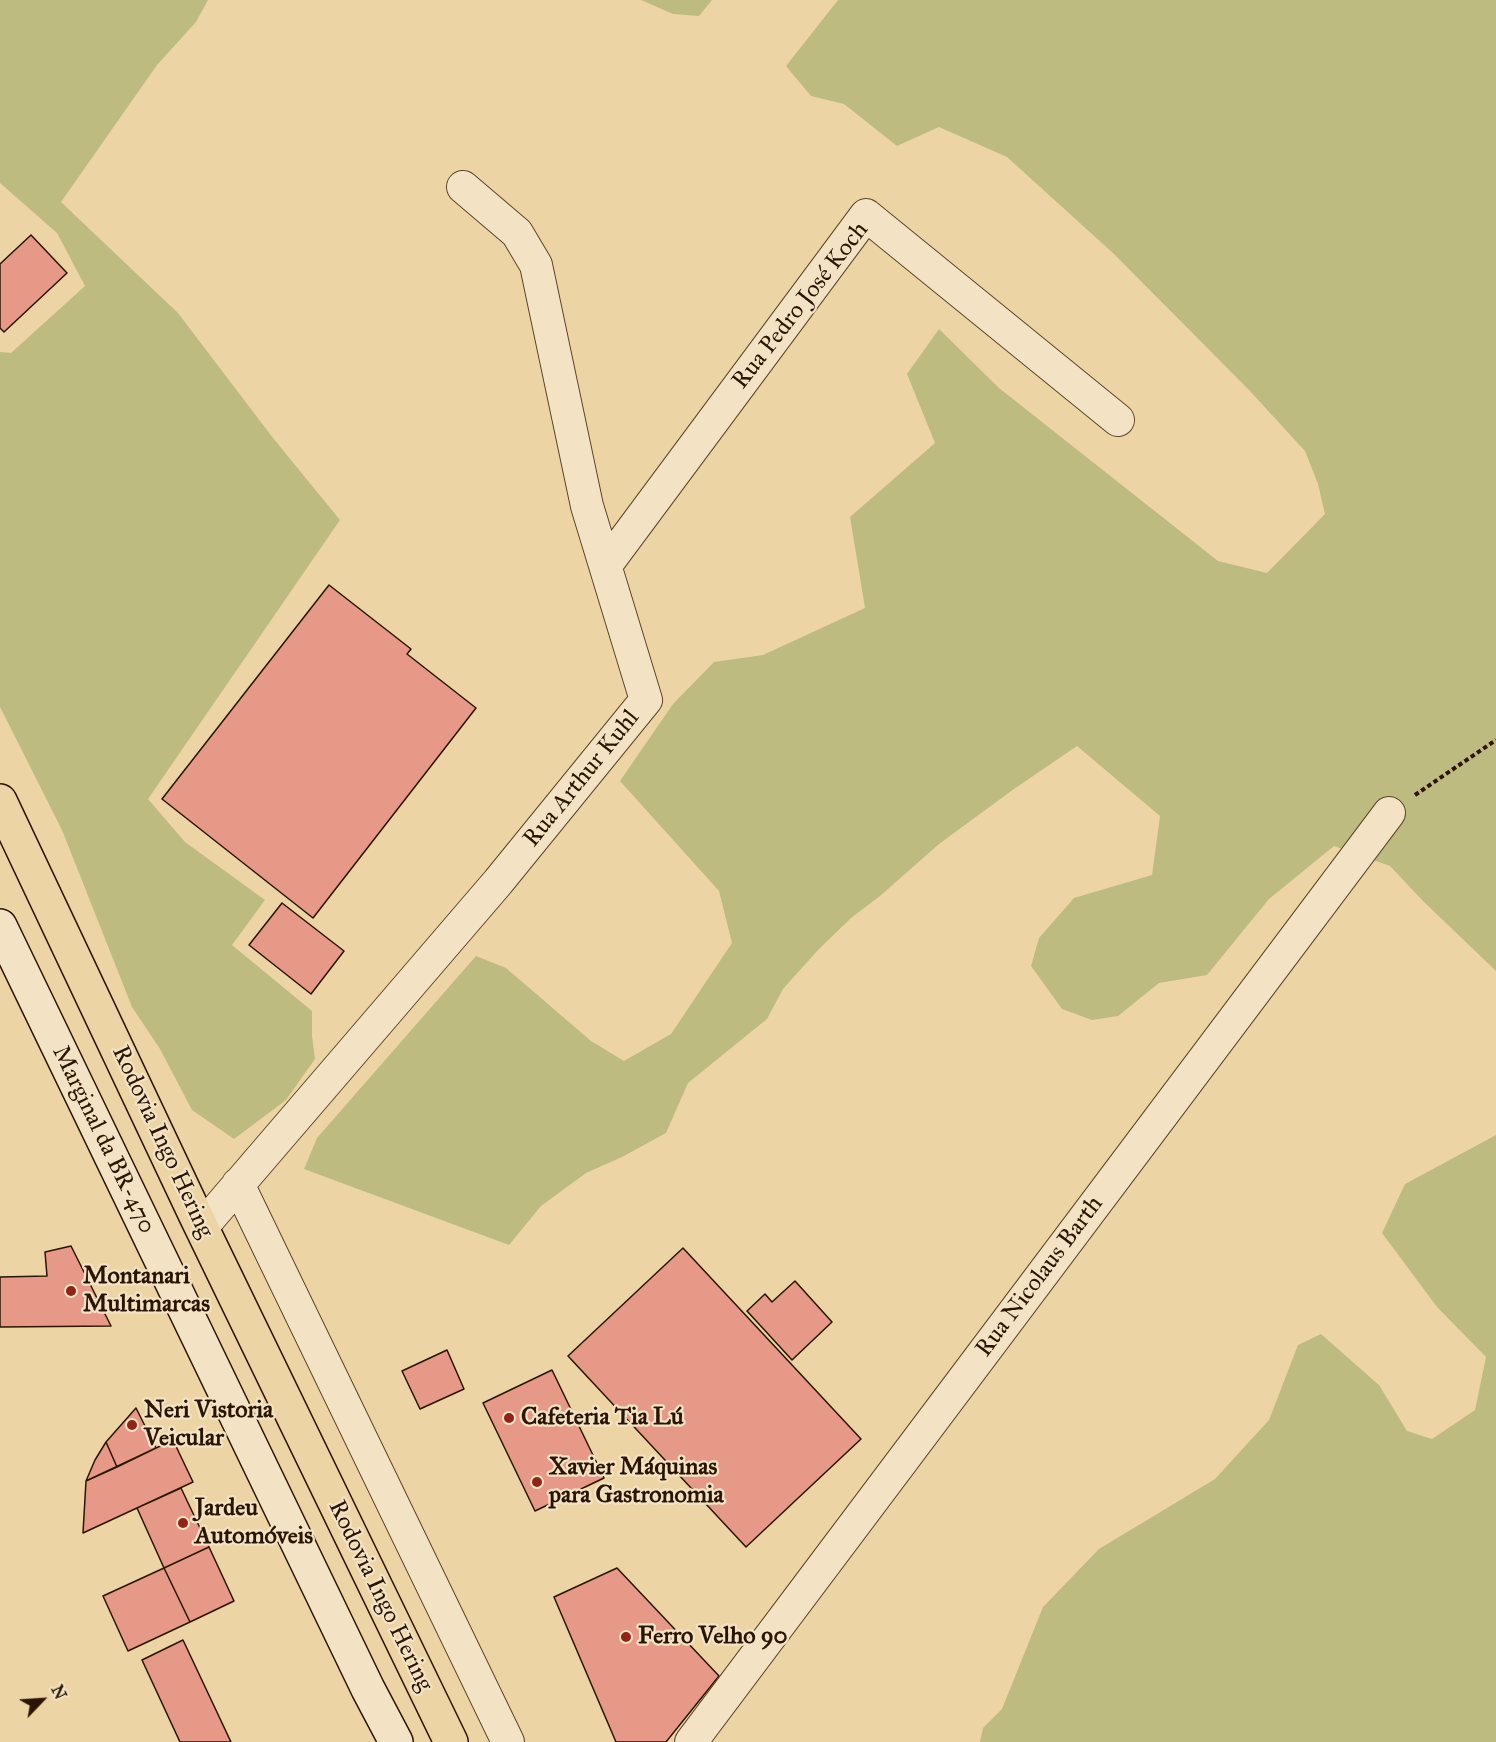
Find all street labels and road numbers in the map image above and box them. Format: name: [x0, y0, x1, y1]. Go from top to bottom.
street label: Rua Pedro José Koch: [727, 217, 875, 395]
street label: Rua Arthur Kuhl: [518, 705, 646, 853]
street label: Marginal da BR-470: [45, 1041, 161, 1239]
street label: Rodovia Ingo Hering: [105, 1041, 219, 1243]
street label: Rua Nicolaus Barth: [970, 1191, 1110, 1363]
street label: Rodovia Ingo Hering: [321, 1496, 439, 1696]

